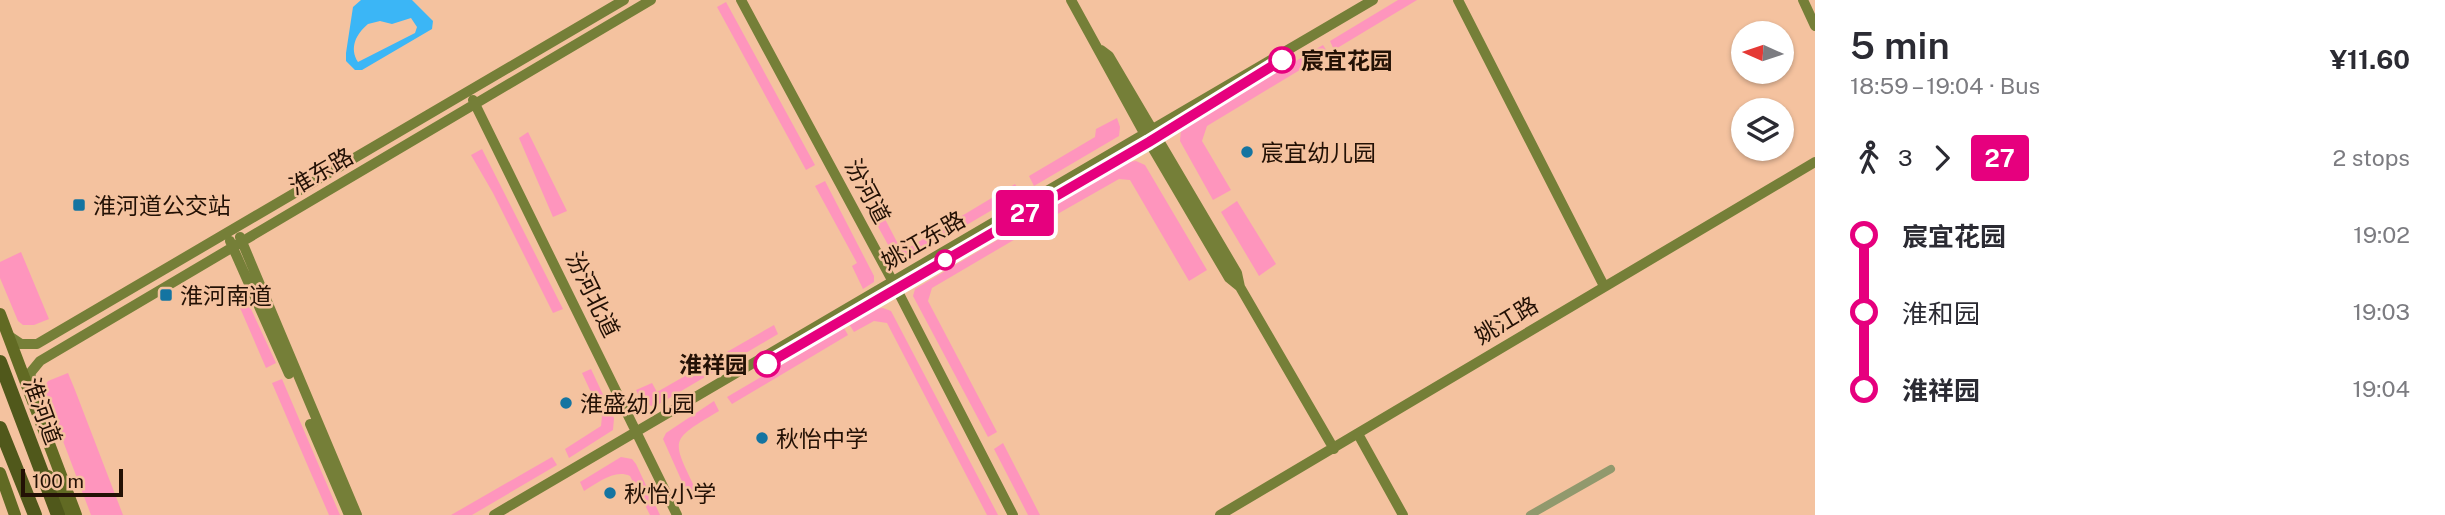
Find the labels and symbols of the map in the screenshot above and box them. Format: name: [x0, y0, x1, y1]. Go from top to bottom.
north arrow: [1731, 21, 1794, 84]
marker: 宸宜花园: [1269, 47, 1295, 73]
place label: 宸宜花园: [1301, 47, 1393, 74]
place label: 宸宜幼儿园: [1261, 139, 1376, 166]
street label: 淮东路: [284, 142, 358, 200]
marker: 宸宜幼儿园: [1239, 144, 1255, 160]
street label: 汾河道: [840, 154, 896, 228]
line badge: 27: [993, 190, 1056, 236]
place label: 淮河道公交站: [93, 192, 231, 219]
marker: 淮河道公交站: [71, 197, 87, 213]
street label: 姚江东路: [876, 205, 970, 275]
street label: 汾河北道: [561, 247, 625, 341]
unlabelled marker: [935, 250, 955, 270]
place label: 淮河南道: [180, 282, 272, 309]
marker: 淮河南道: [158, 287, 174, 303]
street label: 姚江路: [1469, 291, 1543, 349]
place label: 淮祥园: [679, 351, 748, 378]
marker: 淮祥园: [754, 351, 780, 377]
street label: 淮河道: [19, 374, 67, 448]
place label: 淮盛幼儿园: [580, 390, 695, 417]
marker: 淮盛幼儿园: [558, 395, 574, 411]
place label: 秋怡中学: [776, 425, 868, 452]
marker: 秋怡中学: [754, 430, 770, 446]
scale bar: [21, 466, 122, 498]
place label: 秋怡小学: [624, 480, 716, 507]
marker: 秋怡小学: [602, 485, 618, 501]

